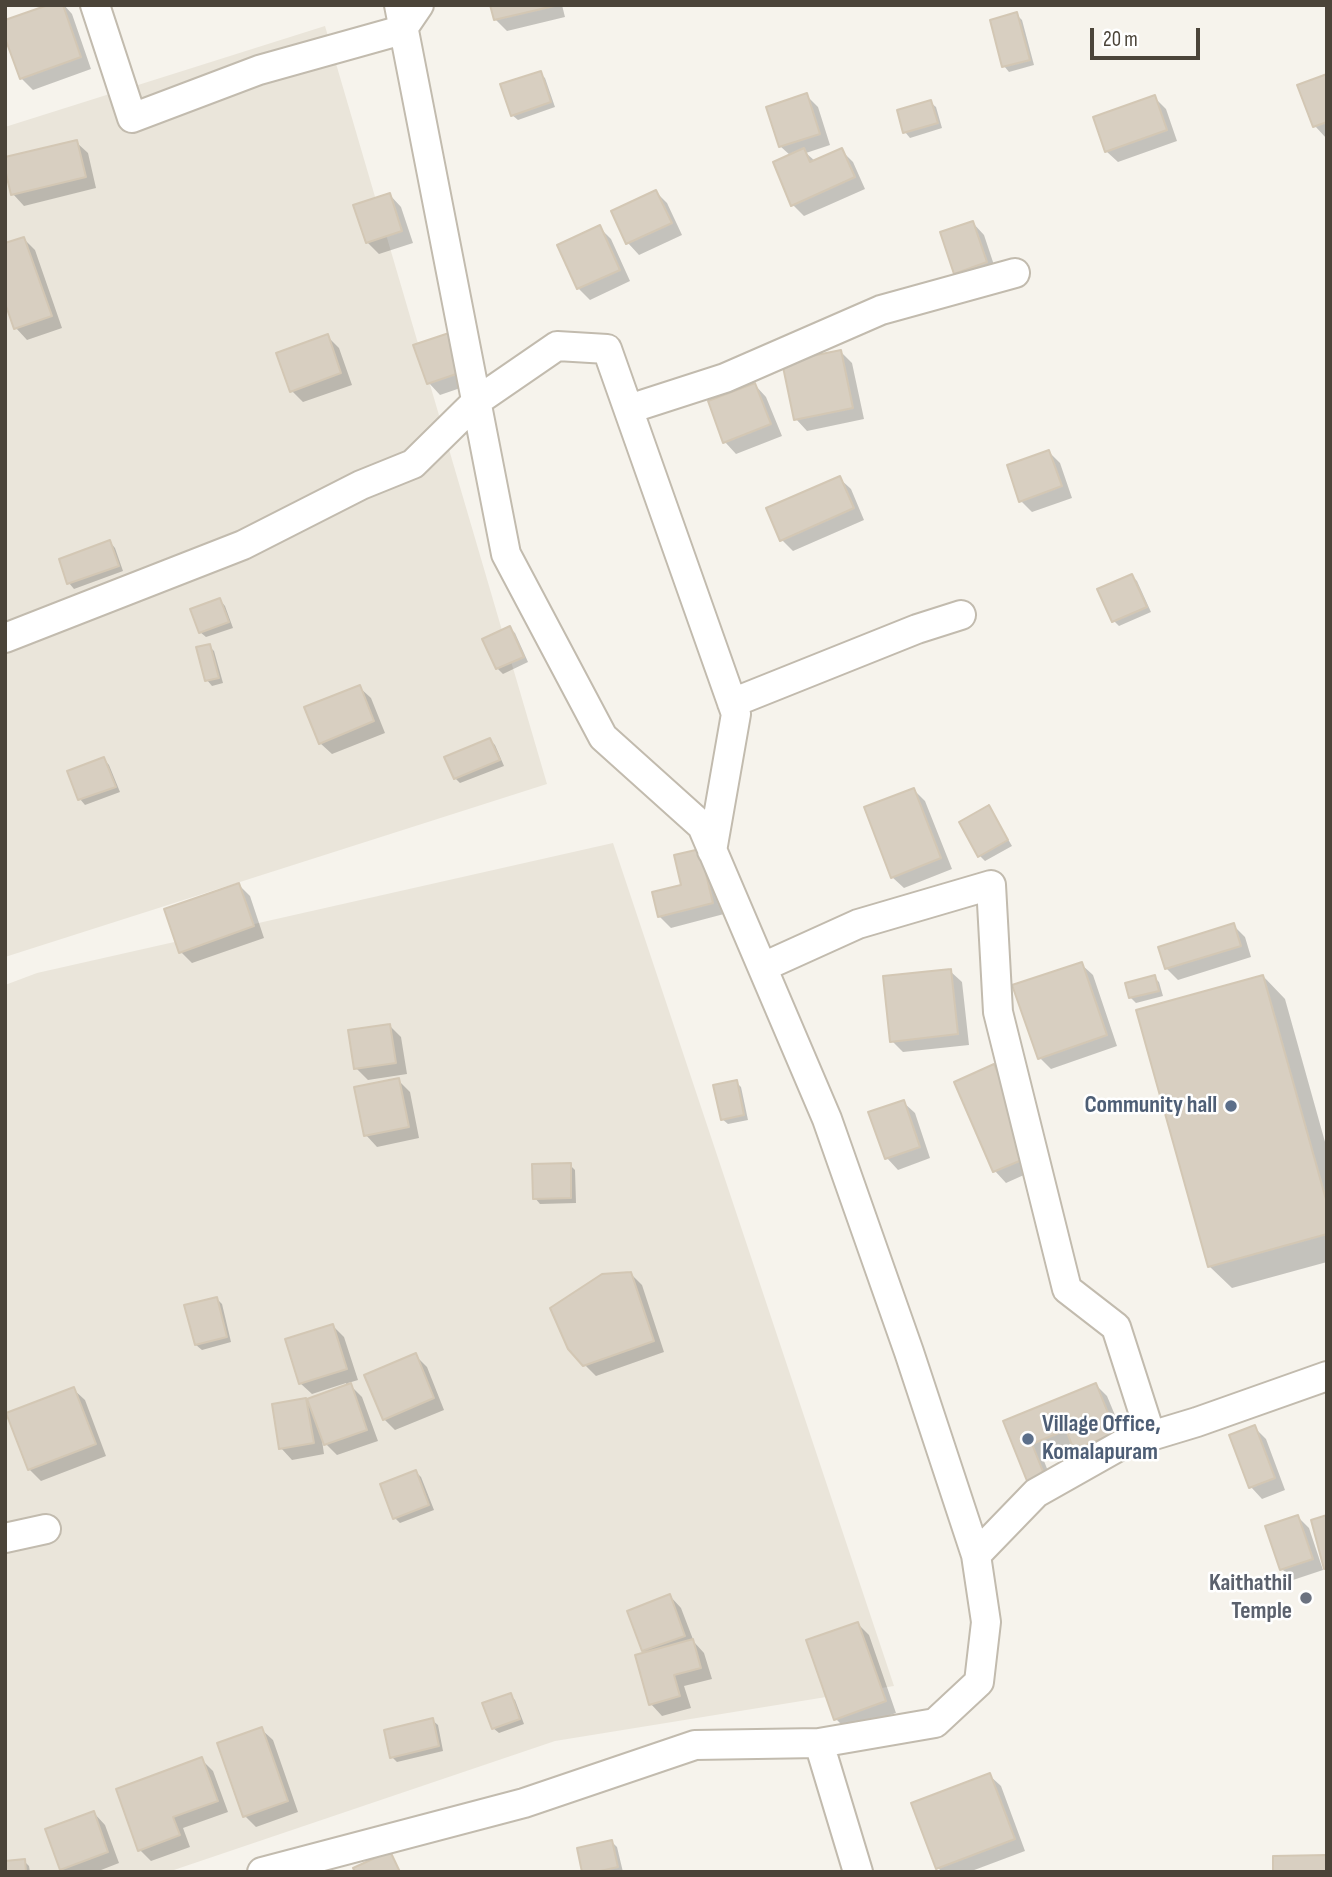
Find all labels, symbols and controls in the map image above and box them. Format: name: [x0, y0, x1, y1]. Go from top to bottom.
scale bar: [1094, 14, 1204, 58]
text: 20 m: [1103, 27, 1138, 52]
place label: Community hall: [1084, 1092, 1217, 1120]
marker: Community hall: [1223, 1098, 1239, 1114]
place label: Village Office, Komalapuram: [1042, 1411, 1161, 1467]
marker: Village Office, Komalapuram: [1020, 1431, 1036, 1447]
place label: Kaithathil Temple: [1209, 1570, 1292, 1626]
marker: Kaithathil Temple: [1298, 1590, 1314, 1606]

